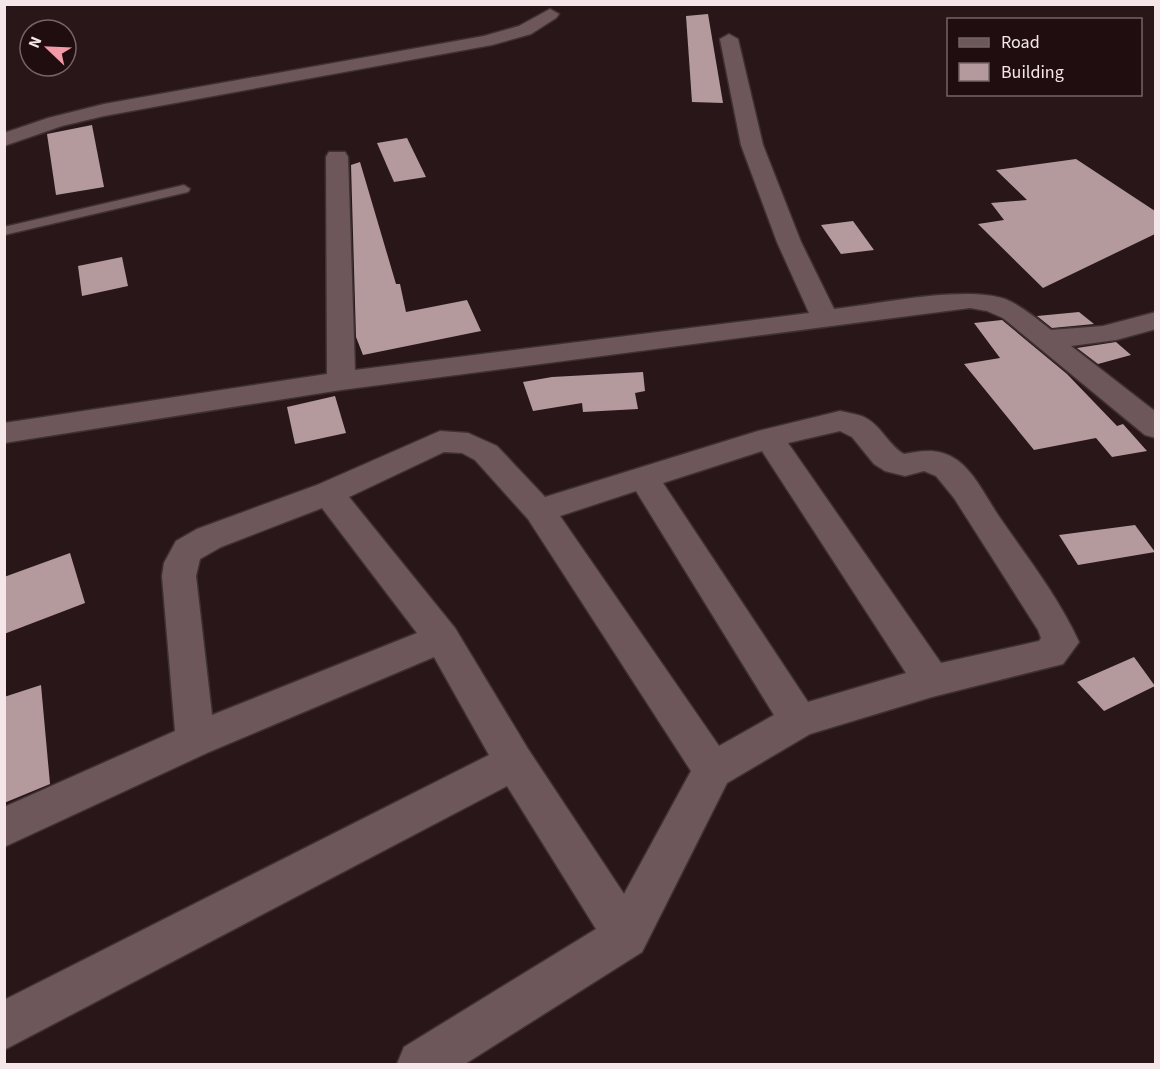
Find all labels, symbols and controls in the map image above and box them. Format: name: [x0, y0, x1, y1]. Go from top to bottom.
north arrow: [18, 18, 78, 78]
legend: [947, 18, 1142, 96]
text: Road: [1001, 30, 1040, 55]
text: N: [23, 33, 47, 52]
text: Building: [1001, 60, 1064, 85]

